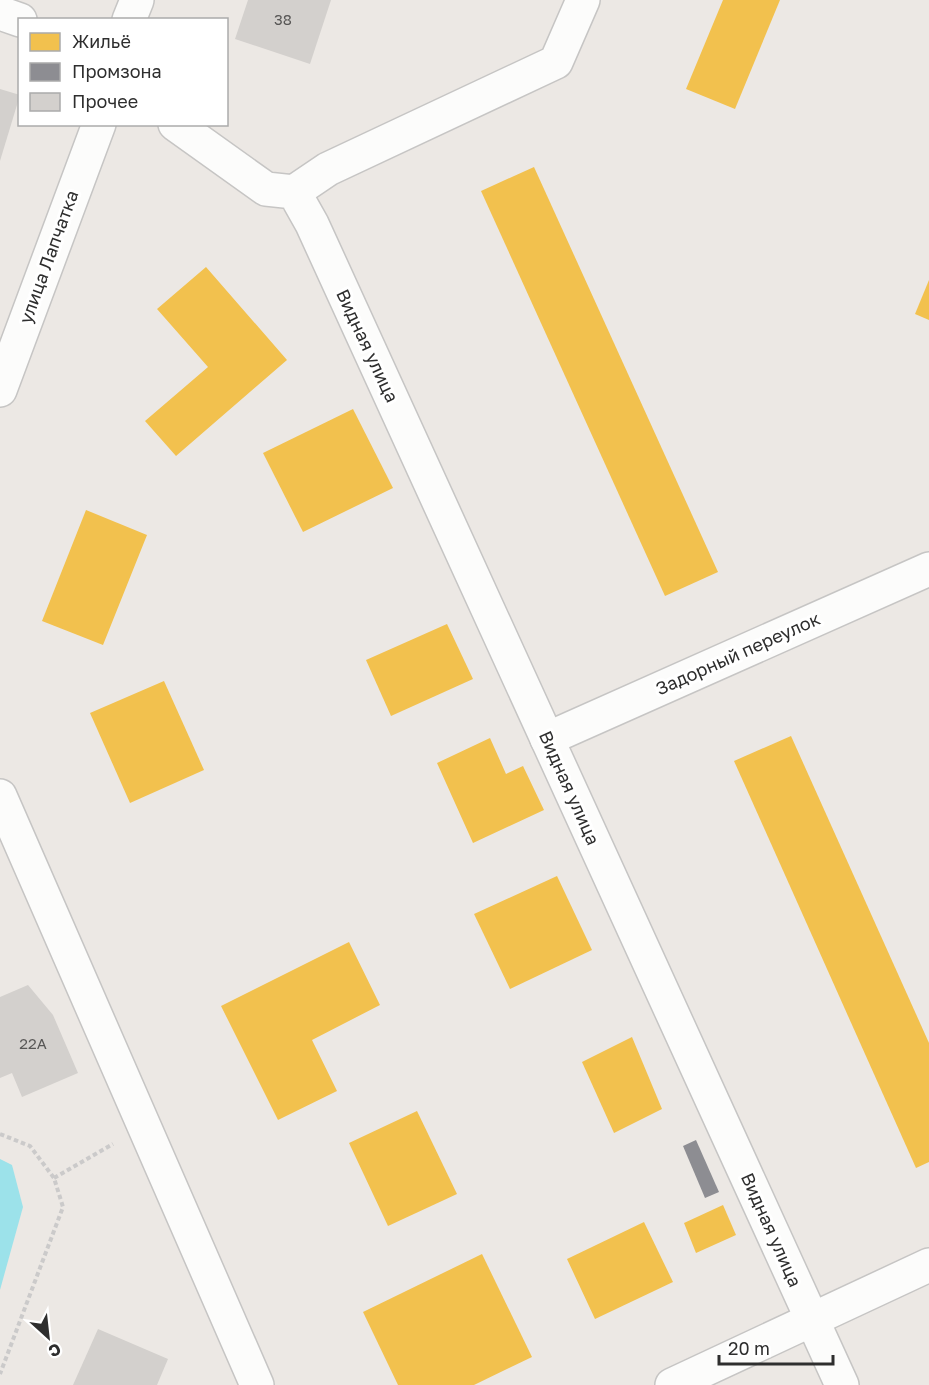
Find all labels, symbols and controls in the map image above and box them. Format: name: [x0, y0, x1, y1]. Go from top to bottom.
house number: 38: [274, 10, 292, 28]
legend: [18, 18, 228, 126]
text: Жильё: [72, 30, 131, 52]
text: Промзона: [72, 60, 162, 82]
text: Прочее: [72, 90, 138, 112]
street label: улица Лапчатка: [14, 187, 82, 326]
street label: Видная улица: [332, 285, 404, 406]
street label: Задорный переулок: [652, 607, 823, 699]
street label: Видная улица: [535, 727, 605, 848]
house number: 22А: [19, 1034, 47, 1052]
street label: Видная улица: [737, 1169, 807, 1290]
north arrow: [18, 1307, 78, 1367]
scale bar: [719, 1328, 833, 1366]
text: 20 m: [728, 1337, 770, 1359]
text: С: [45, 1339, 64, 1362]

